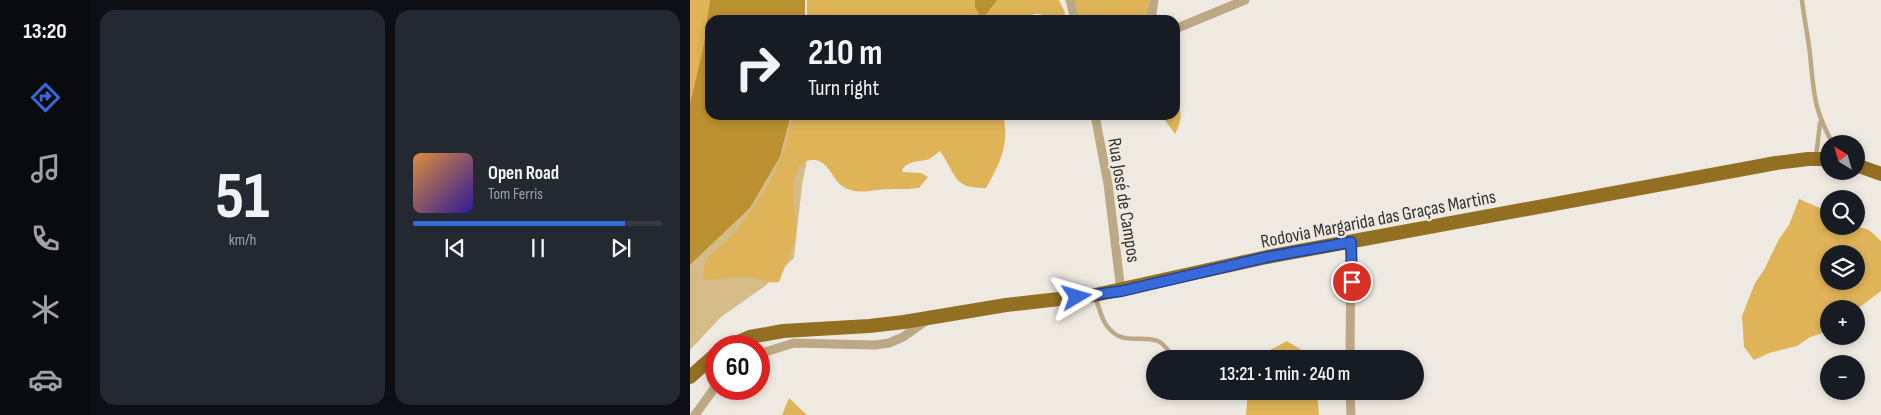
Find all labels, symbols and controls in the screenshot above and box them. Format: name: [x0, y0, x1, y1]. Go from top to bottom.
text: 13:20: [23, 18, 67, 45]
text: 210 m: [808, 32, 882, 75]
icon: right: [725, 35, 790, 100]
text: Turn right: [808, 75, 879, 102]
icon: directions: [28, 80, 63, 115]
north arrow: [1820, 135, 1865, 180]
map controls: [1820, 135, 1865, 400]
street label: Rua José de Campos: [1102, 136, 1145, 264]
icon: music: [28, 151, 63, 186]
text: 51: [215, 159, 270, 237]
text: Open Road: [488, 162, 559, 185]
text: Tom Ferris: [488, 185, 543, 204]
street label: Rodovia Margarida das Graças Martins: [1259, 185, 1498, 254]
button: search: [1820, 190, 1865, 235]
icon: phone: [28, 221, 63, 256]
text: km/h: [229, 231, 256, 250]
icon: previous: [441, 234, 469, 262]
icon: pause: [524, 234, 552, 262]
icon: next: [607, 234, 635, 262]
button: layers: [1820, 245, 1865, 290]
pin: [1331, 261, 1373, 303]
icon: arrive: [1338, 268, 1366, 296]
position arrow: [1050, 270, 1102, 322]
icon: climate: [28, 292, 63, 327]
button: +: [1820, 300, 1865, 345]
speed limit sign: 60: [705, 335, 770, 400]
button: −: [1820, 355, 1865, 400]
icon: car: [28, 362, 63, 397]
text: 13:21 · 1 min · 240 m: [1220, 363, 1350, 386]

